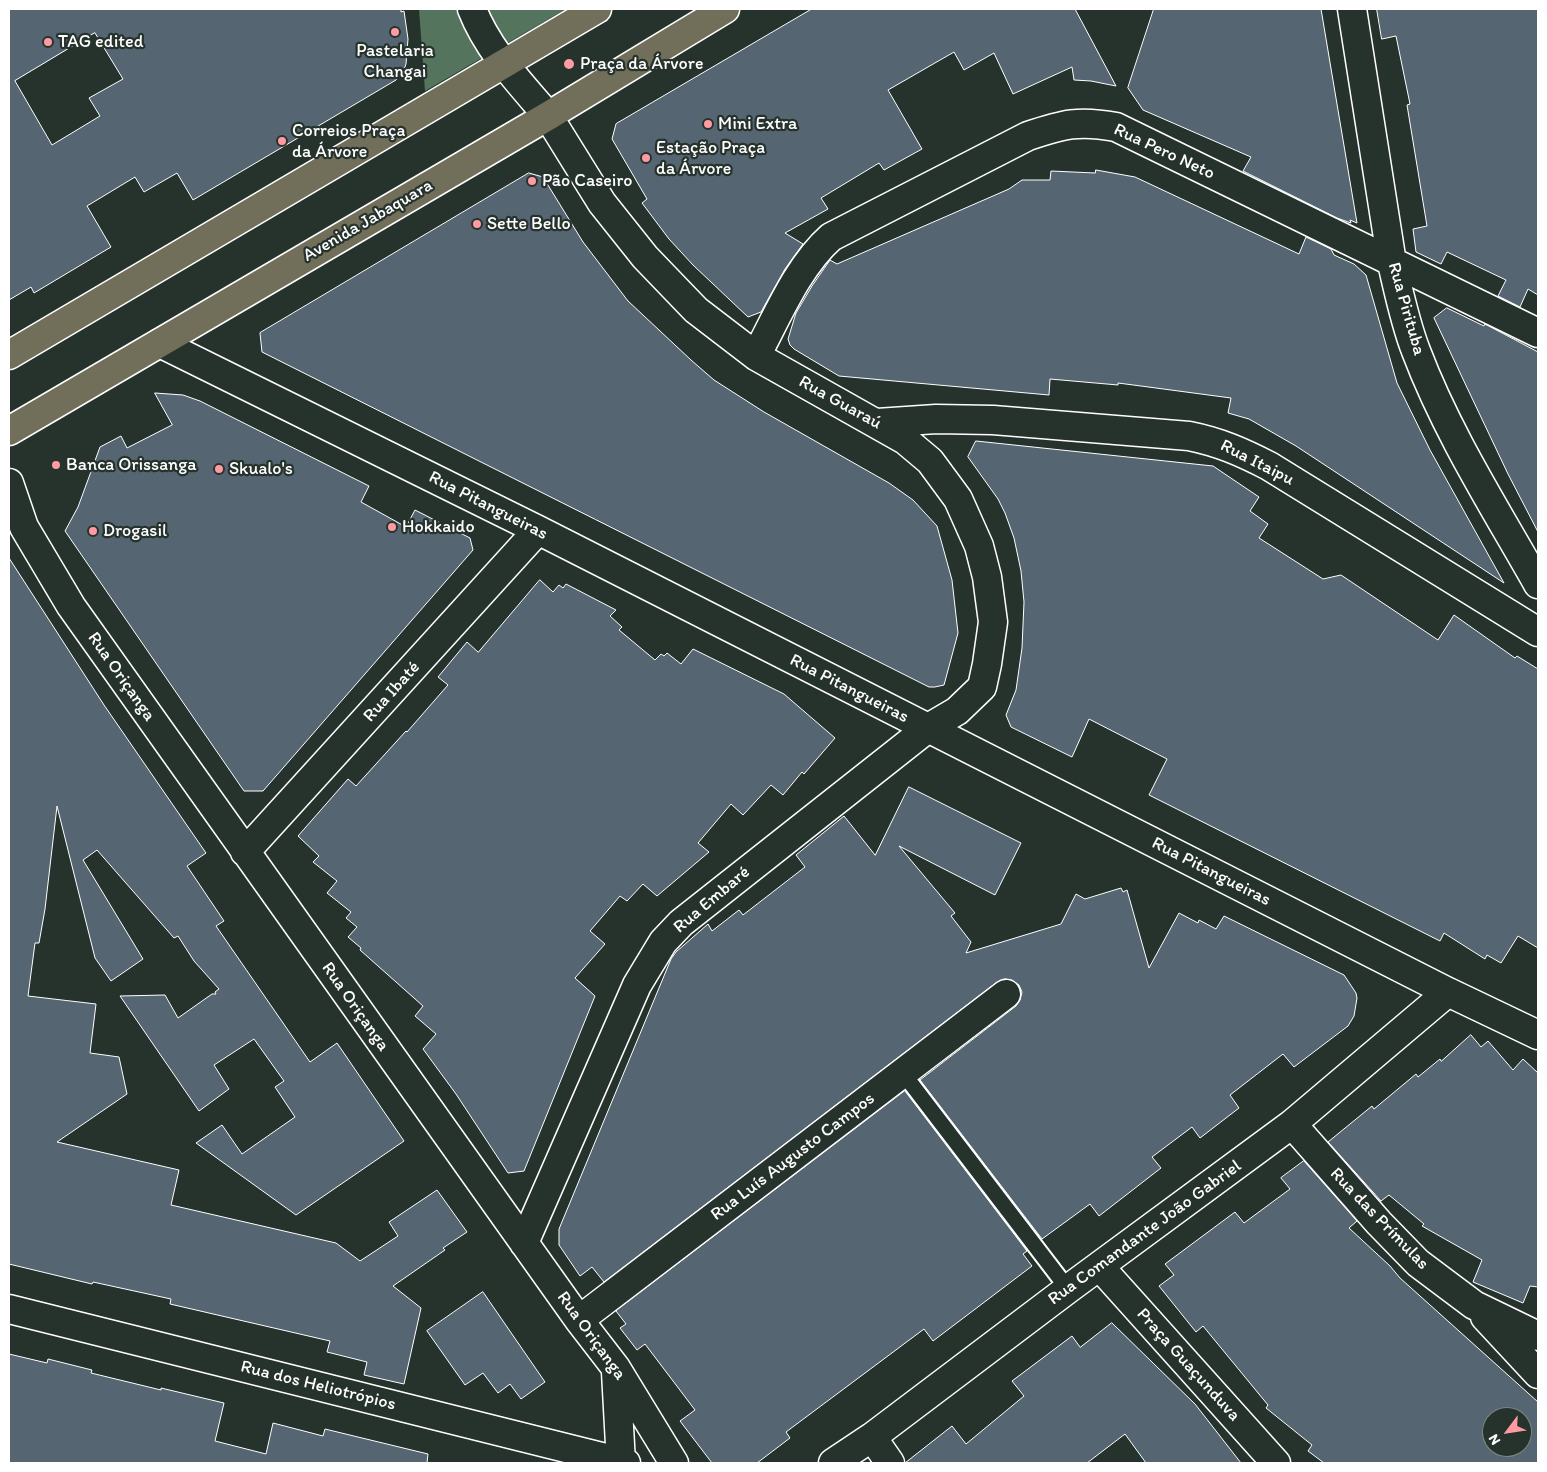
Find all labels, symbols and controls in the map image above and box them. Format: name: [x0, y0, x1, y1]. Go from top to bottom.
marker: Pastelaria Changai: [389, 26, 401, 38]
place label: TAG edited: [58, 31, 143, 53]
marker: TAG edited: [42, 36, 54, 48]
place label: Pastelaria Changai: [356, 40, 434, 82]
place label: Praça da Árvore: [580, 53, 703, 75]
marker: Praça da Árvore: [562, 57, 576, 71]
place label: Mini Extra: [718, 113, 797, 135]
marker: Mini Extra: [702, 118, 714, 130]
street label: Rua Pero Neto: [1110, 119, 1218, 185]
place label: Correios Praça da Árvore: [292, 120, 405, 162]
marker: Correios Praça da Árvore: [276, 135, 288, 147]
place label: Estação Praça da Árvore: [656, 137, 765, 180]
marker: Estação Praça da Árvore: [640, 152, 652, 164]
place label: Pão Caseiro: [542, 170, 632, 192]
street label: Avenida Jabaquara: [299, 175, 437, 267]
marker: Pão Caseiro: [526, 175, 538, 187]
place label: Sette Bello: [487, 213, 571, 235]
marker: Sette Bello: [471, 218, 483, 230]
street label: Rua Pirituba: [1382, 260, 1430, 358]
street label: Rua Guaraú: [795, 371, 885, 435]
street label: Rua Itaipu: [1216, 435, 1298, 491]
place label: Banca Orissanga: [66, 454, 197, 476]
place label: Skualo's: [229, 458, 293, 480]
marker: Banca Orissanga: [50, 459, 62, 471]
marker: Skualo's: [213, 463, 225, 475]
street label: Rua Pitangueiras: [425, 467, 551, 545]
place label: Hokkaido: [402, 516, 475, 538]
place label: Drogasil: [103, 520, 167, 542]
marker: Hokkaido: [386, 521, 398, 533]
marker: Drogasil: [87, 525, 99, 537]
street label: Rua Oriçanga: [82, 628, 160, 726]
street label: Rua Pitangueiras: [786, 650, 912, 728]
street label: Rua Ibaté: [359, 657, 425, 727]
street label: Rua Pitangueiras: [1148, 833, 1274, 911]
street label: Rua Embaré: [669, 862, 755, 938]
street label: Rua Oriçanga: [316, 958, 394, 1056]
street label: Rua Luís Augusto Campos: [707, 1088, 879, 1226]
street label: Rua Comandante João Gabriel: [1044, 1156, 1246, 1310]
street label: Rua das Prímulas: [1325, 1163, 1433, 1275]
street label: Rua Oriçanga: [552, 1288, 630, 1384]
street label: Praça Guaçunduva: [1132, 1304, 1244, 1426]
street label: Rua dos Heliotrópios: [238, 1356, 398, 1416]
north arrow: [1482, 1407, 1532, 1457]
text: N: [1485, 1431, 1504, 1448]

